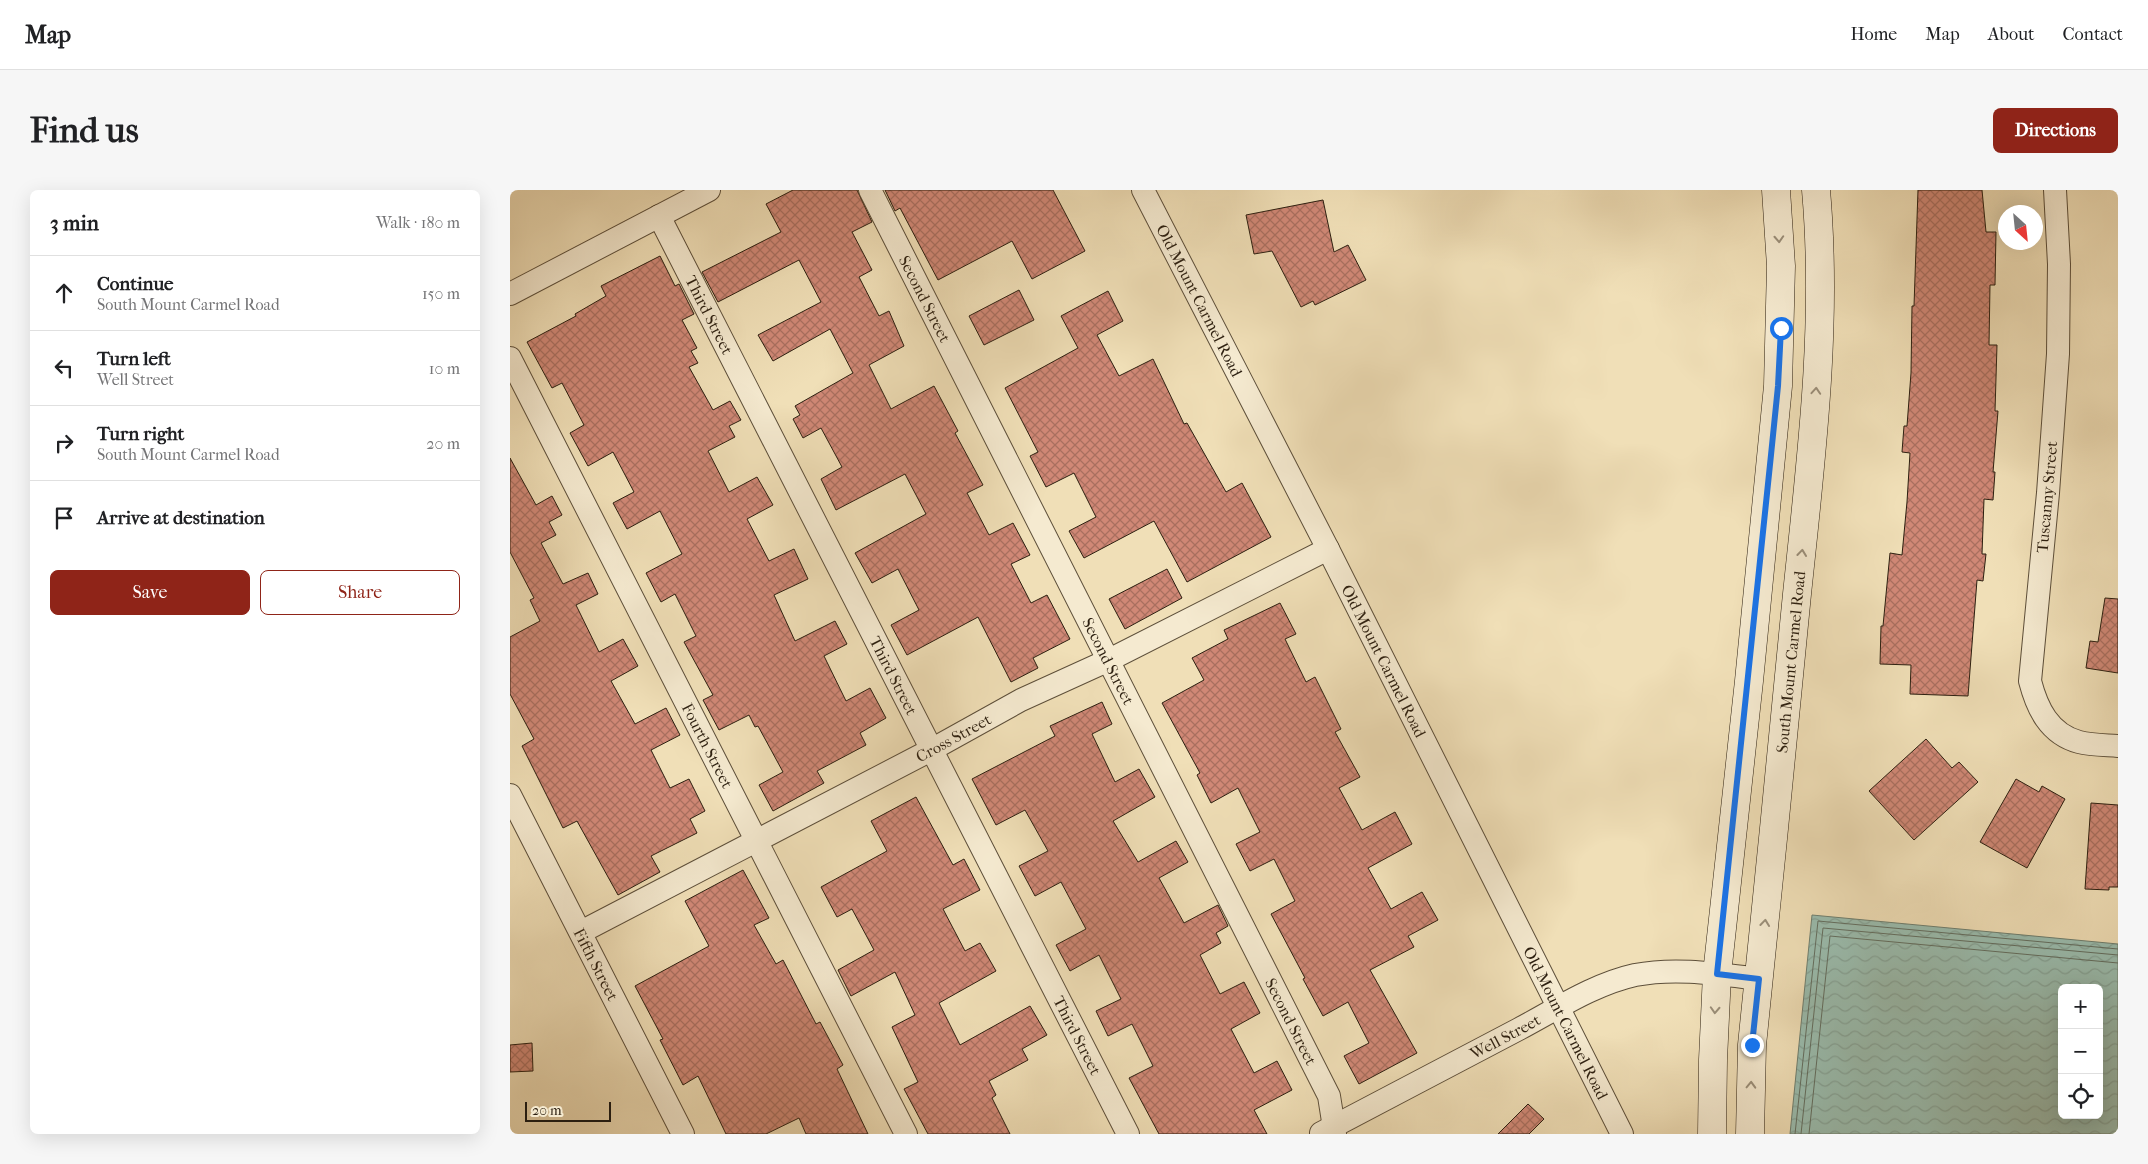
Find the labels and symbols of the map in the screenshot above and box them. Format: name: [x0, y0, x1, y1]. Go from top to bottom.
north arrow: [1998, 205, 2043, 250]
street label: Old Mount Carmel Road: [1153, 221, 1247, 380]
one-way arrow: [1774, 235, 1785, 243]
street label: Second Street: [895, 252, 955, 346]
street label: Third Street: [682, 272, 738, 358]
route start: [1770, 317, 1793, 340]
one-way arrow: [1811, 387, 1822, 395]
street label: Tuscanny Street: [2033, 440, 2061, 554]
one-way arrow: [1796, 548, 1807, 556]
street label: South Mount Carmel Road: [1772, 570, 1809, 754]
street label: Old Mount Carmel Road: [1338, 581, 1431, 741]
street label: Second Street: [1079, 614, 1139, 708]
street label: Third Street: [866, 633, 922, 718]
street label: Fourth Street: [678, 700, 737, 791]
street label: Cross Street: [912, 709, 994, 766]
one-way arrow: [1759, 919, 1770, 927]
street label: Fifth Street: [570, 925, 623, 1004]
street label: Old Mount Carmel Road: [1520, 943, 1613, 1103]
street label: Second Street: [1261, 975, 1321, 1068]
street label: Third Street: [1050, 993, 1106, 1078]
one-way arrow: [1710, 1007, 1721, 1015]
street label: Well Street: [1466, 1010, 1544, 1063]
route end: [1741, 1034, 1764, 1057]
one-way arrow: [1745, 1081, 1756, 1089]
scale bar: [525, 1099, 611, 1122]

